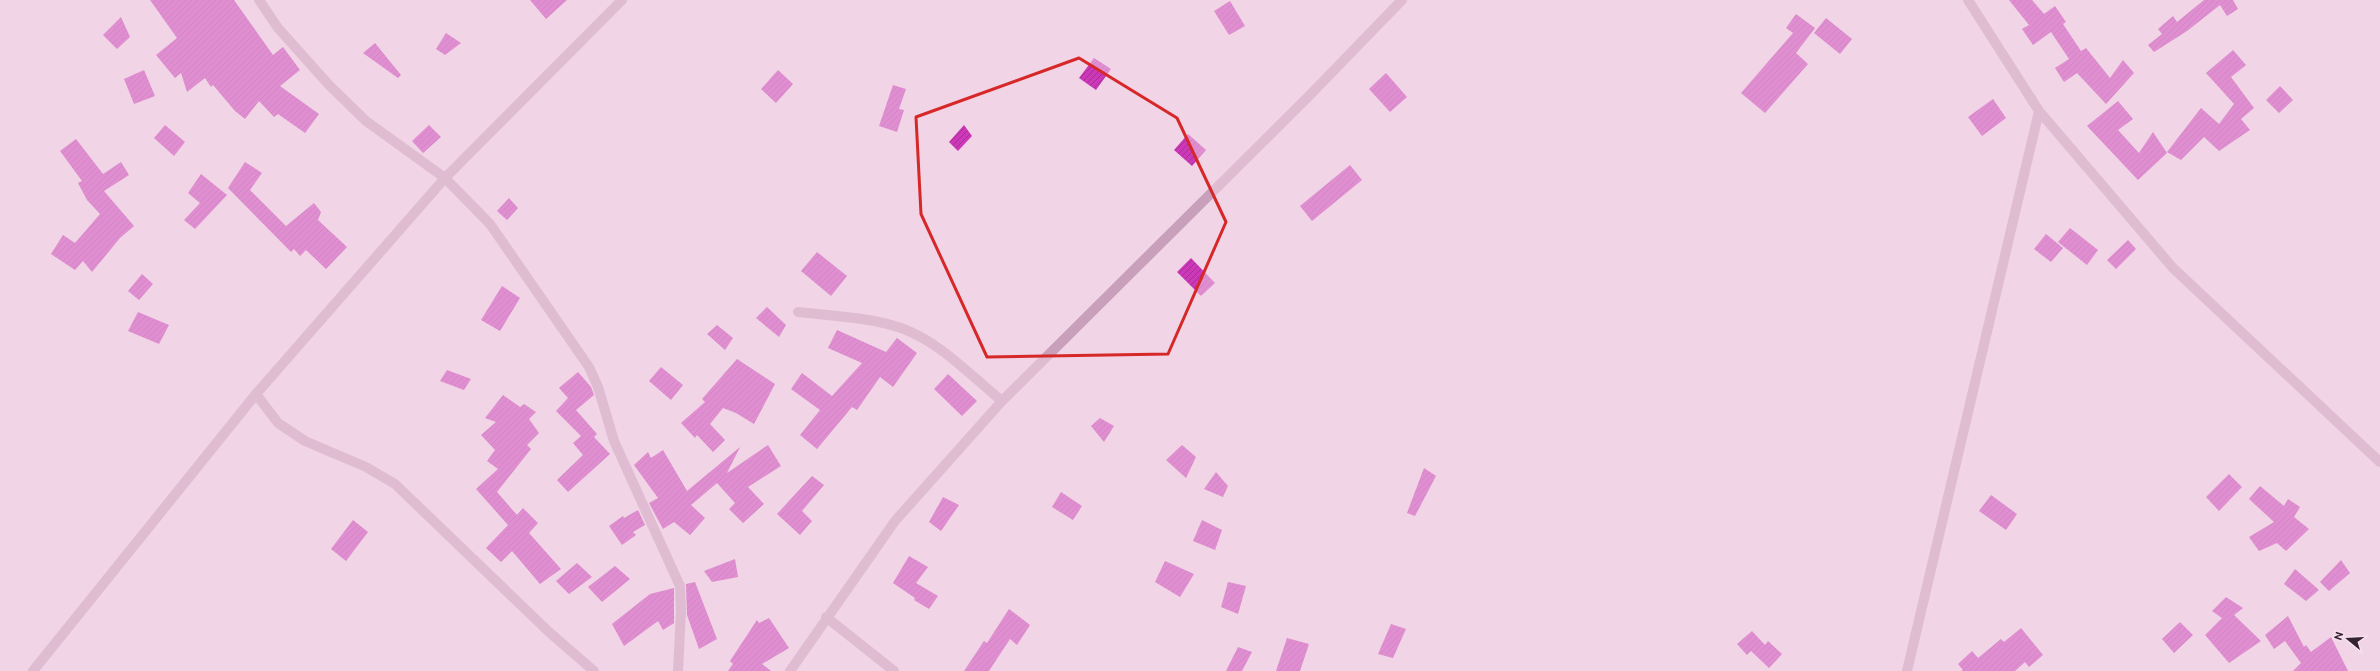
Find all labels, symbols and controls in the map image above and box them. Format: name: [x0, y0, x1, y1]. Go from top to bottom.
north arrow: [2328, 619, 2368, 659]
text: N: [2332, 630, 2345, 642]

